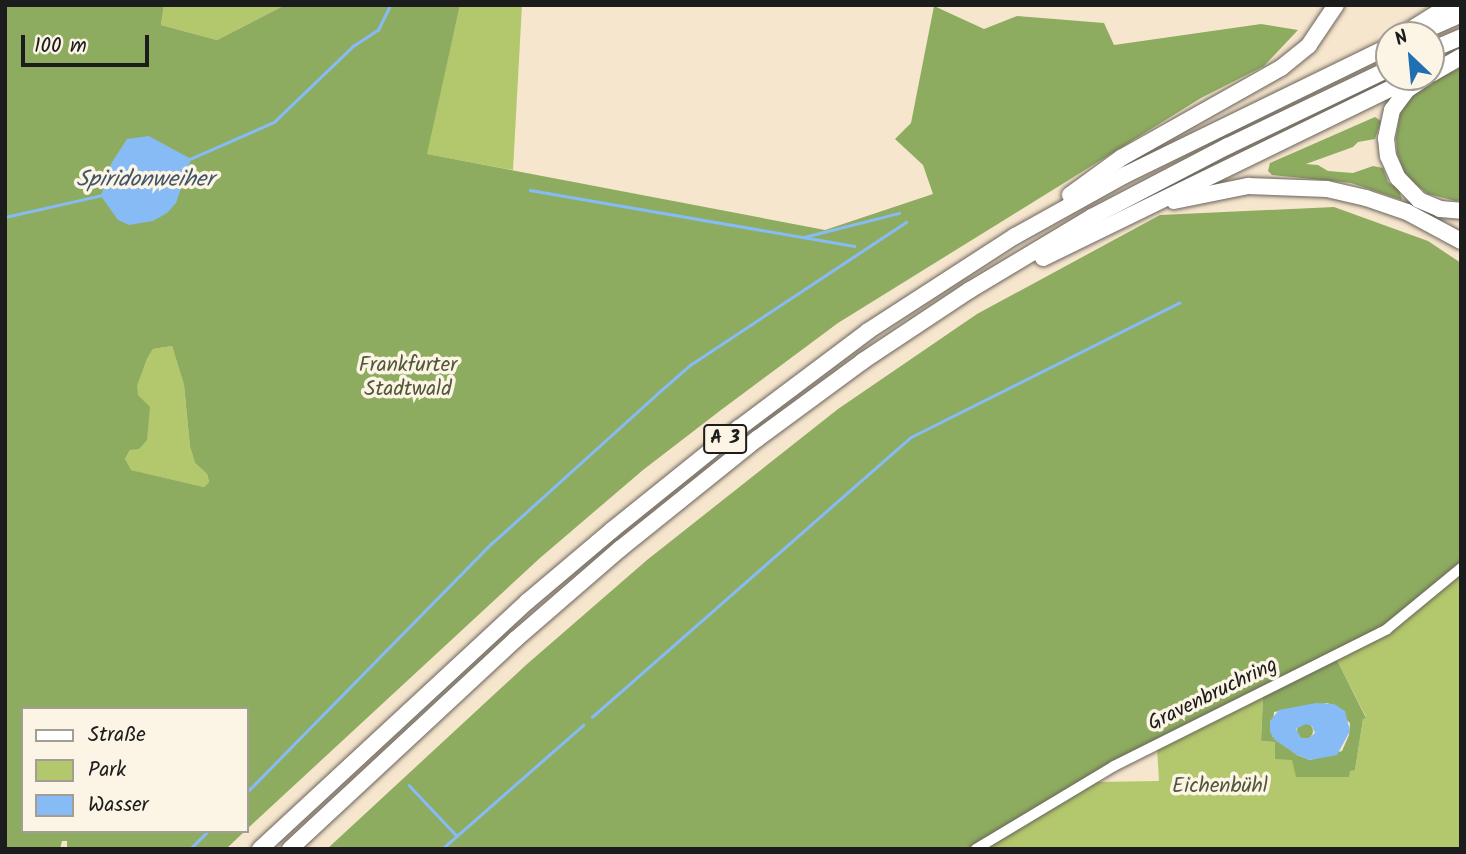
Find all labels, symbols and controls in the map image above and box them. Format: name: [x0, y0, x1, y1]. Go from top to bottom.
scale bar: [24, 21, 152, 65]
north arrow: [1375, 21, 1445, 91]
text: N: [1390, 23, 1414, 55]
text: 100 m: [34, 30, 87, 63]
water label: Spiridonweiher: [76, 166, 214, 194]
park label: Frankfurter Stadtwald: [359, 353, 457, 403]
road number: A 3: [702, 424, 748, 454]
street label: Gravenbruchring: [1144, 653, 1282, 737]
legend: [21, 707, 248, 833]
text: Straße: [88, 719, 146, 752]
text: Park: [88, 754, 126, 787]
park label: Eichenbühl: [1172, 774, 1268, 800]
text: Wasser: [88, 789, 149, 822]

